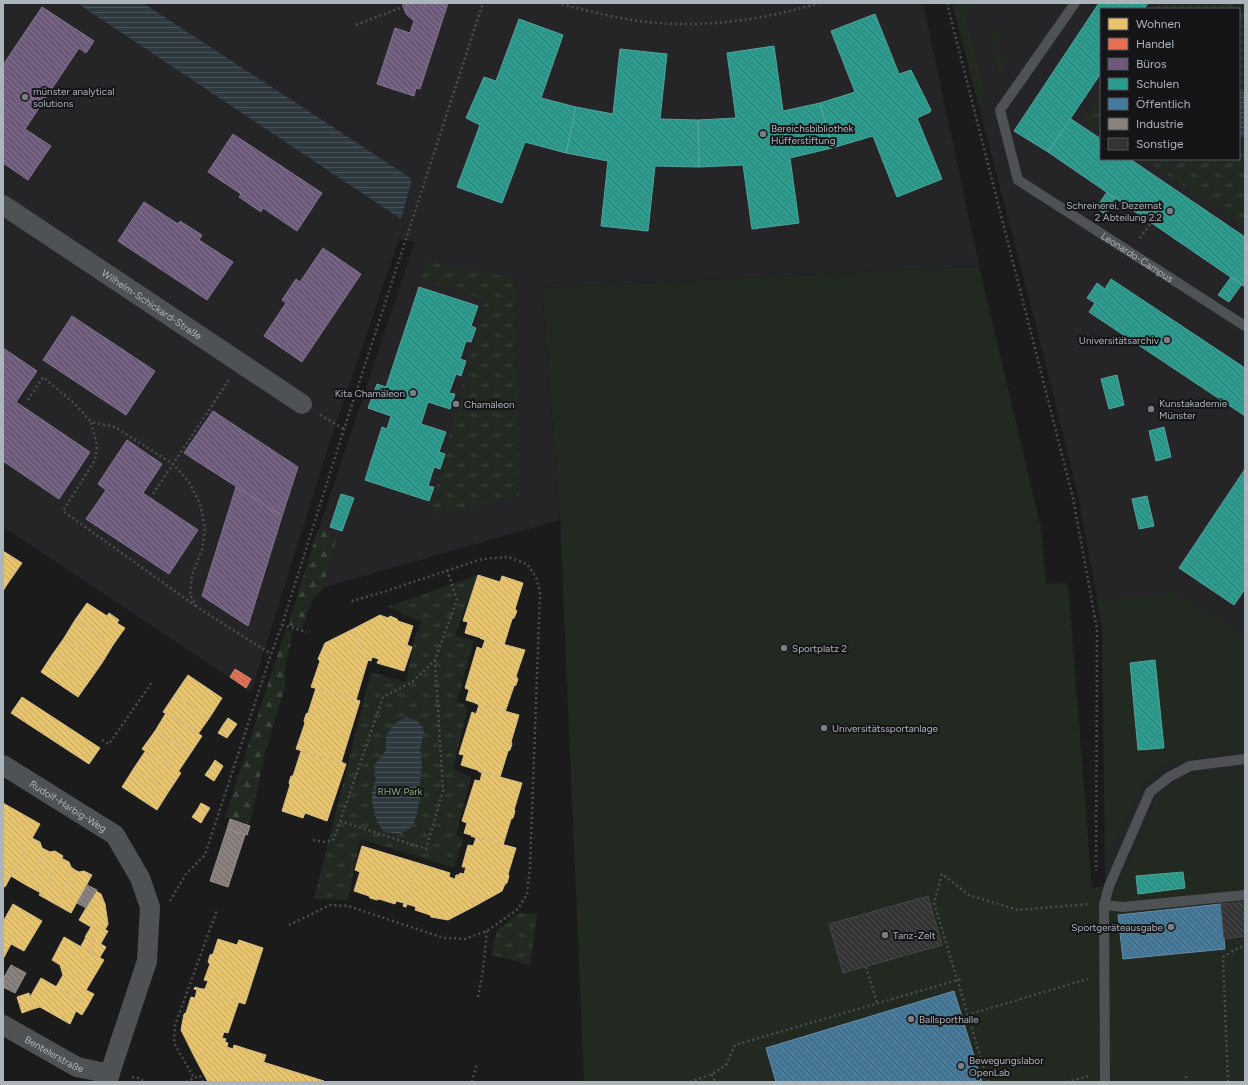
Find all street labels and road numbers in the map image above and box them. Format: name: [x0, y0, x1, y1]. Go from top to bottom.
street label: Leonardo-Campus: [1099, 229, 1176, 285]
street label: Wilhelm-Schickard-Straße: [99, 266, 205, 343]
street label: Rudolf-Harbig-Weg: [27, 777, 109, 835]
street label: Bentelerstraße: [23, 1032, 85, 1075]

